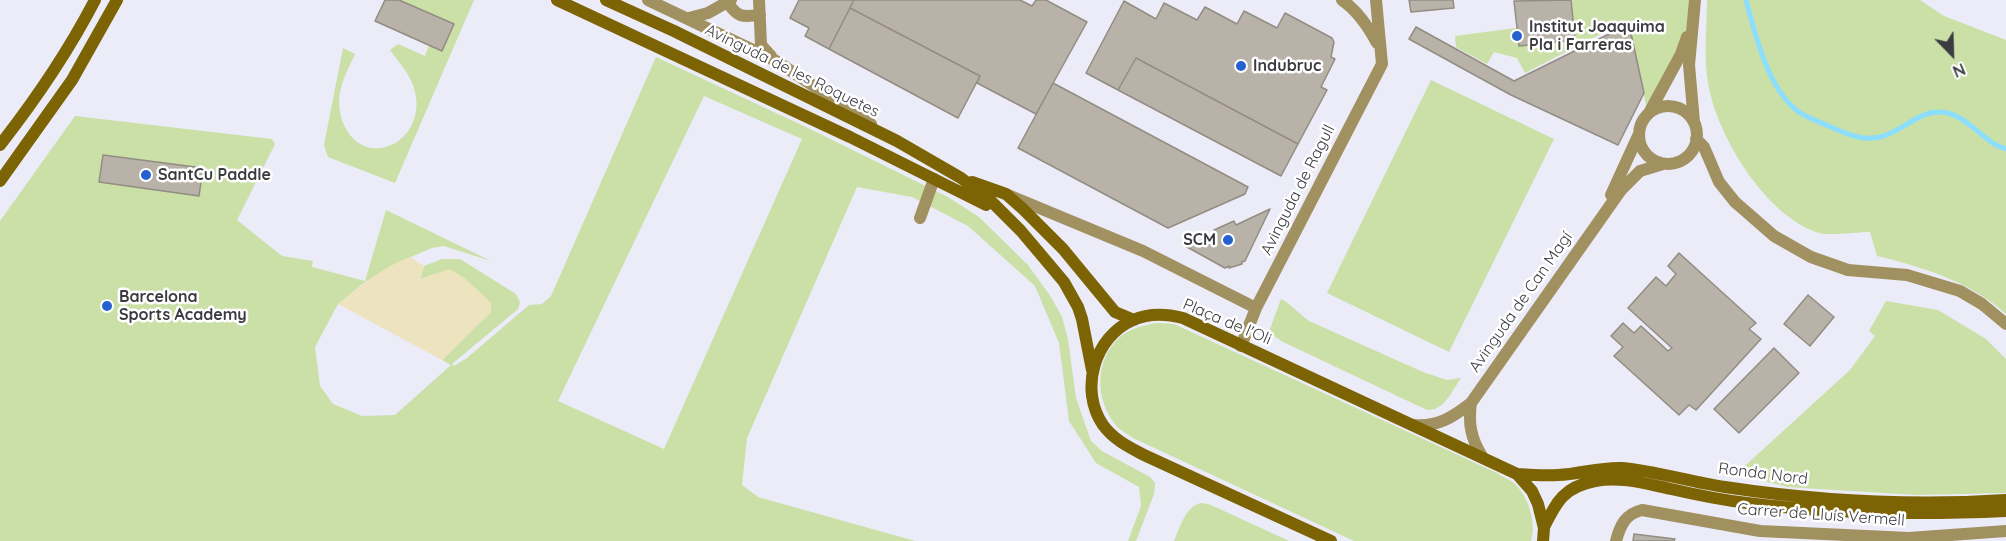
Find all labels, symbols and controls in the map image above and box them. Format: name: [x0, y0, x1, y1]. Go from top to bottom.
place label: Institut Joaquima Pla i Farreras: [1529, 17, 1665, 55]
street label: Avinguda de les Roquetes: [702, 20, 882, 122]
north arrow: [1922, 24, 1982, 84]
marker: Institut Joaquima Pla i Farreras: [1510, 29, 1524, 43]
place label: Indubruc: [1253, 56, 1321, 76]
marker: Indubruc: [1234, 59, 1248, 73]
text: N: [1950, 59, 1968, 82]
street label: Avinguda de Ragull: [1257, 122, 1339, 258]
place label: SantCu Paddle: [158, 165, 271, 185]
marker: SantCu Paddle: [139, 168, 153, 182]
street label: Avinguda de Can Magí: [1465, 228, 1577, 376]
place label: SCM: [1183, 230, 1216, 250]
marker: SCM: [1221, 233, 1235, 247]
place label: Barcelona Sports Academy: [119, 287, 247, 325]
street label: Plaça de l'Oli: [1180, 295, 1274, 349]
marker: Barcelona Sports Academy: [100, 299, 114, 313]
street label: Ronda Nord: [1717, 459, 1809, 489]
street label: Carrer de Lluís Vermell: [1737, 500, 1905, 530]

